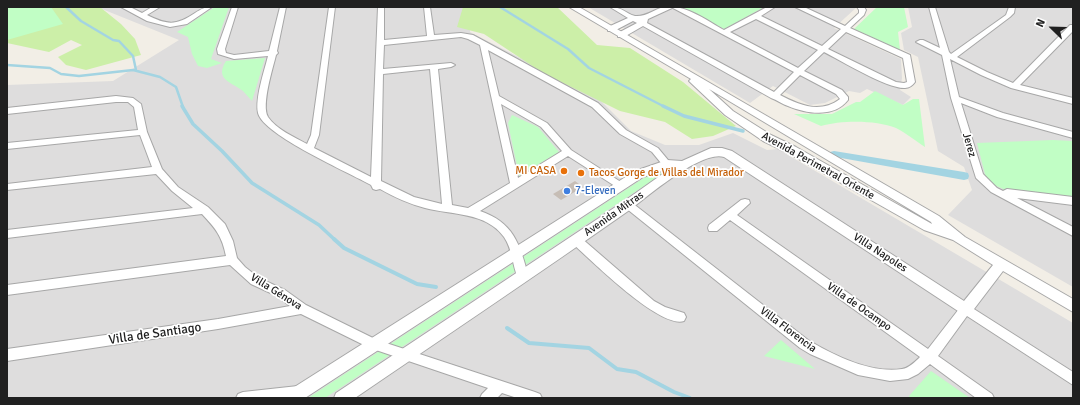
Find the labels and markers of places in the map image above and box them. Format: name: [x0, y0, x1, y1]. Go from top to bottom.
place label: MI CASA: [515, 164, 556, 178]
marker: MI CASA: [559, 166, 569, 176]
place label: Tacos Gorge de Villas del Mirador: [589, 166, 744, 180]
marker: Tacos Gorge de Villas del Mirador: [576, 168, 586, 178]
place label: 7-Eleven: [575, 184, 616, 198]
marker: 7-Eleven: [562, 186, 572, 196]

